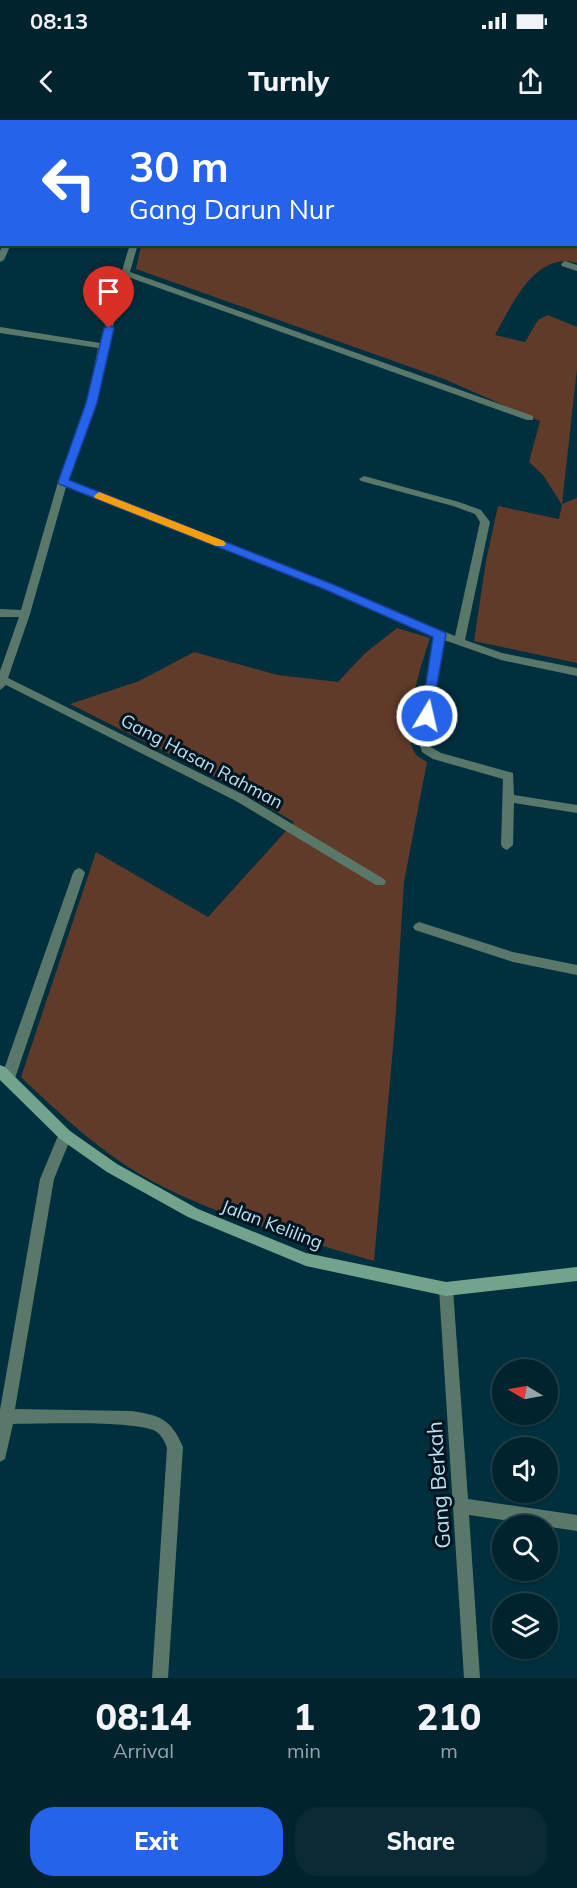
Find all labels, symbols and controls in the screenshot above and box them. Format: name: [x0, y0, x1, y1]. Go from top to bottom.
text: 08:13: [30, 7, 88, 35]
text: Turnly: [248, 64, 329, 98]
icon: back: [30, 65, 63, 98]
icon: share: [514, 65, 547, 98]
text: 30 m: [129, 140, 229, 193]
icon: left: [30, 144, 108, 222]
text: Gang Darun Nur: [129, 192, 334, 226]
pin: [83, 266, 134, 328]
icon: arrive: [92, 275, 125, 308]
position arrow: [395, 684, 459, 748]
street label: Gang Hasan Rahman: [117, 708, 287, 814]
street label: Jalan Keliling: [218, 1194, 326, 1254]
north arrow: [492, 1359, 558, 1425]
map controls: [492, 1359, 558, 1659]
street label: Gang Berkah: [421, 1421, 455, 1549]
button: sound: [492, 1437, 558, 1503]
button: search: [492, 1515, 558, 1581]
button: layers: [492, 1593, 558, 1659]
text: 08:14: [96, 1694, 191, 1739]
text: 1: [293, 1694, 315, 1739]
text: 210: [417, 1694, 481, 1739]
text: Arrival: [113, 1738, 174, 1763]
text: min: [287, 1738, 321, 1763]
text: m: [440, 1738, 458, 1763]
button: Exit: [30, 1807, 283, 1876]
button: Share: [295, 1807, 547, 1876]

